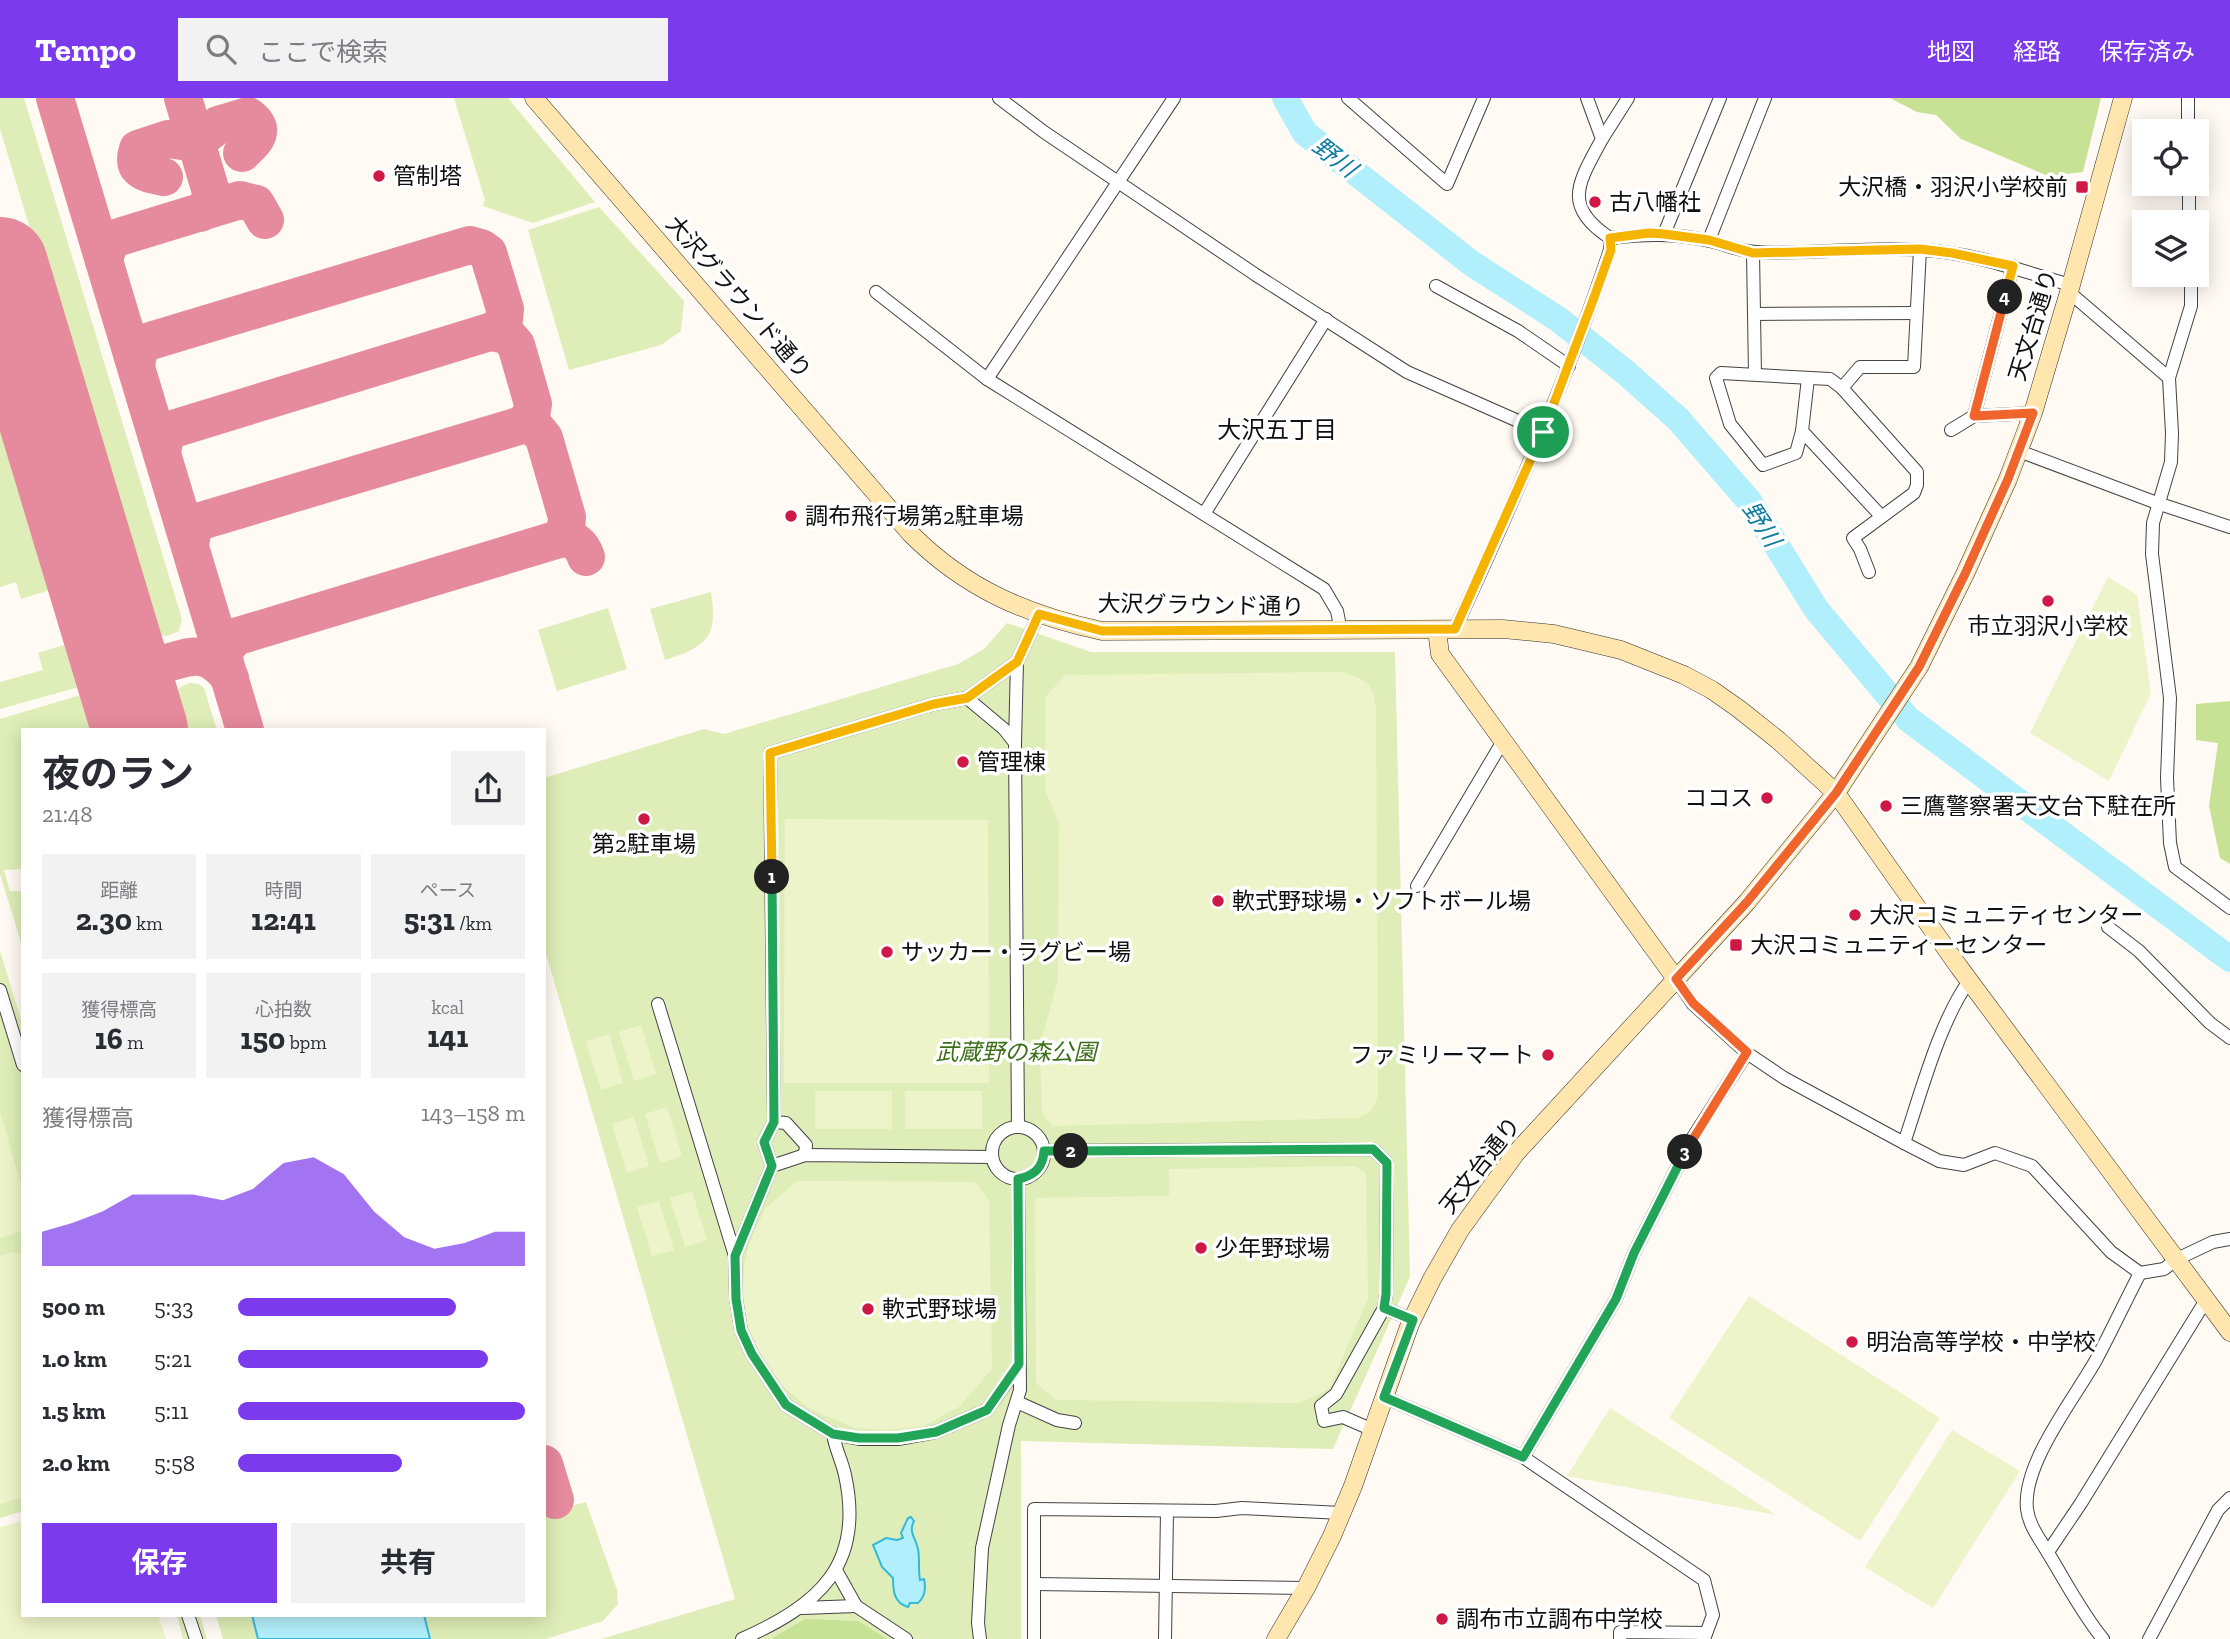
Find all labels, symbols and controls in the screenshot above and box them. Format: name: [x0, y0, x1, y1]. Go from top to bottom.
search box: [178, 18, 668, 81]
text: Tempo: [35, 30, 136, 69]
icon: search: [202, 30, 240, 68]
text: ここで検索: [258, 36, 388, 68]
text: 地図: [1927, 37, 1975, 66]
text: 経路: [2013, 37, 2061, 66]
text: 保存済み: [2099, 37, 2195, 66]
map controls: [2132, 119, 2209, 287]
button: locate: [2132, 119, 2209, 196]
water label: 野川: [1307, 131, 1365, 185]
place label: 管制塔: [393, 162, 462, 190]
marker: 管制塔: [371, 168, 387, 184]
place label: 大沢橋・羽沢小学校前: [1838, 173, 2068, 201]
marker: 大沢橋・羽沢小学校前: [2074, 179, 2090, 195]
place label: 古八幡社: [1609, 188, 1701, 216]
marker: 古八幡社: [1587, 194, 1603, 210]
street label: 大沢グラウンド通り: [661, 210, 817, 384]
button: layers: [2132, 210, 2209, 287]
street label: 天文台通り: [2003, 266, 2063, 384]
pin: 4: [1988, 280, 2022, 314]
text: 4: [1999, 285, 2010, 308]
pin: [1513, 402, 1573, 462]
icon: arrive: [1524, 413, 1562, 451]
district label: 大沢五丁目: [1217, 415, 1337, 444]
water label: 野川: [1737, 496, 1789, 555]
place label: 調布飛行場第2駐車場: [805, 502, 1024, 530]
marker: 調布飛行場第2駐車場: [783, 508, 799, 524]
street label: 大沢グラウンド通り: [1097, 589, 1305, 621]
marker: 市立羽沢小学校: [2040, 593, 2056, 609]
place label: 市立羽沢小学校: [1968, 612, 2129, 640]
place label: 管理棟: [977, 748, 1046, 776]
text: 夜のラン: [42, 751, 194, 797]
button: share: [451, 751, 525, 825]
marker: 管理棟: [955, 754, 971, 770]
place label: ココス: [1684, 784, 1753, 812]
marker: ココス: [1759, 790, 1775, 806]
place label: 三鷹警察署天文台下駐在所: [1900, 792, 2176, 820]
marker: 三鷹警察署天文台下駐在所: [1878, 798, 1894, 814]
text: 21:48: [42, 800, 93, 828]
marker: 第2駐車場: [636, 811, 652, 827]
place label: 第2駐車場: [592, 830, 696, 858]
pin: 1: [754, 860, 790, 894]
text: 1: [768, 865, 775, 888]
text: 距離: [100, 879, 138, 902]
text: 時間: [264, 879, 303, 902]
text: ペース: [420, 879, 476, 902]
place label: 軟式野球場・ソフトボール場: [1232, 887, 1531, 915]
marker: 軟式野球場・ソフトボール場: [1210, 893, 1226, 909]
place label: 大沢コミュニティセンター: [1869, 901, 2144, 929]
text: 2.30: [76, 902, 132, 938]
text: 12:41: [251, 902, 316, 938]
text: 5:31: [404, 902, 455, 938]
marker: 大沢コミュニティセンター: [1847, 907, 1863, 923]
text: km: [132, 912, 163, 935]
text: /km: [455, 912, 492, 935]
place label: 大沢コミュニティーセンター: [1750, 931, 2048, 959]
marker: 大沢コミュニティーセンター: [1728, 937, 1744, 953]
place label: サッカー・ラグビー場: [901, 938, 1131, 966]
marker: サッカー・ラグビー場: [879, 944, 895, 960]
text: kcal: [432, 996, 464, 1019]
text: 獲得標高: [81, 998, 157, 1021]
text: 心拍数: [255, 998, 312, 1021]
text: 141: [427, 1019, 468, 1055]
text: 16: [95, 1021, 123, 1057]
text: 150: [240, 1021, 285, 1057]
text: m: [123, 1031, 144, 1054]
text: bpm: [285, 1031, 327, 1054]
park label: 武蔵野の森公園: [936, 1038, 1100, 1066]
place label: ファミリーマート: [1350, 1041, 1534, 1069]
marker: ファミリーマート: [1540, 1047, 1556, 1063]
text: 143–158 m: [421, 1099, 525, 1127]
text: 獲得標高: [42, 1104, 134, 1132]
street label: 天文台通り: [1434, 1111, 1526, 1219]
pin: 2: [1054, 1134, 1088, 1168]
pin: 3: [1668, 1134, 1702, 1170]
text: 2: [1065, 1139, 1076, 1162]
text: 3: [1679, 1140, 1690, 1163]
place label: 少年野球場: [1215, 1234, 1330, 1262]
marker: 少年野球場: [1193, 1240, 1209, 1256]
text: 500 m: [42, 1293, 105, 1321]
text: 5:33: [154, 1293, 193, 1321]
place label: 軟式野球場: [882, 1295, 997, 1323]
marker: 軟式野球場: [860, 1301, 876, 1317]
place label: 明治高等学校・中学校: [1866, 1328, 2096, 1356]
marker: 明治高等学校・中学校: [1844, 1334, 1860, 1350]
text: 1.0 km: [42, 1345, 107, 1373]
text: 5:21: [154, 1345, 192, 1373]
text: 1.5 km: [42, 1397, 106, 1425]
text: 5:11: [154, 1397, 189, 1425]
text: 2.0 km: [42, 1449, 110, 1477]
text: 5:58: [154, 1449, 195, 1477]
button: 保存: [42, 1523, 277, 1603]
button: 共有: [291, 1523, 525, 1603]
place label: 調布市立調布中学校: [1456, 1605, 1663, 1633]
marker: 調布市立調布中学校: [1434, 1611, 1450, 1627]

